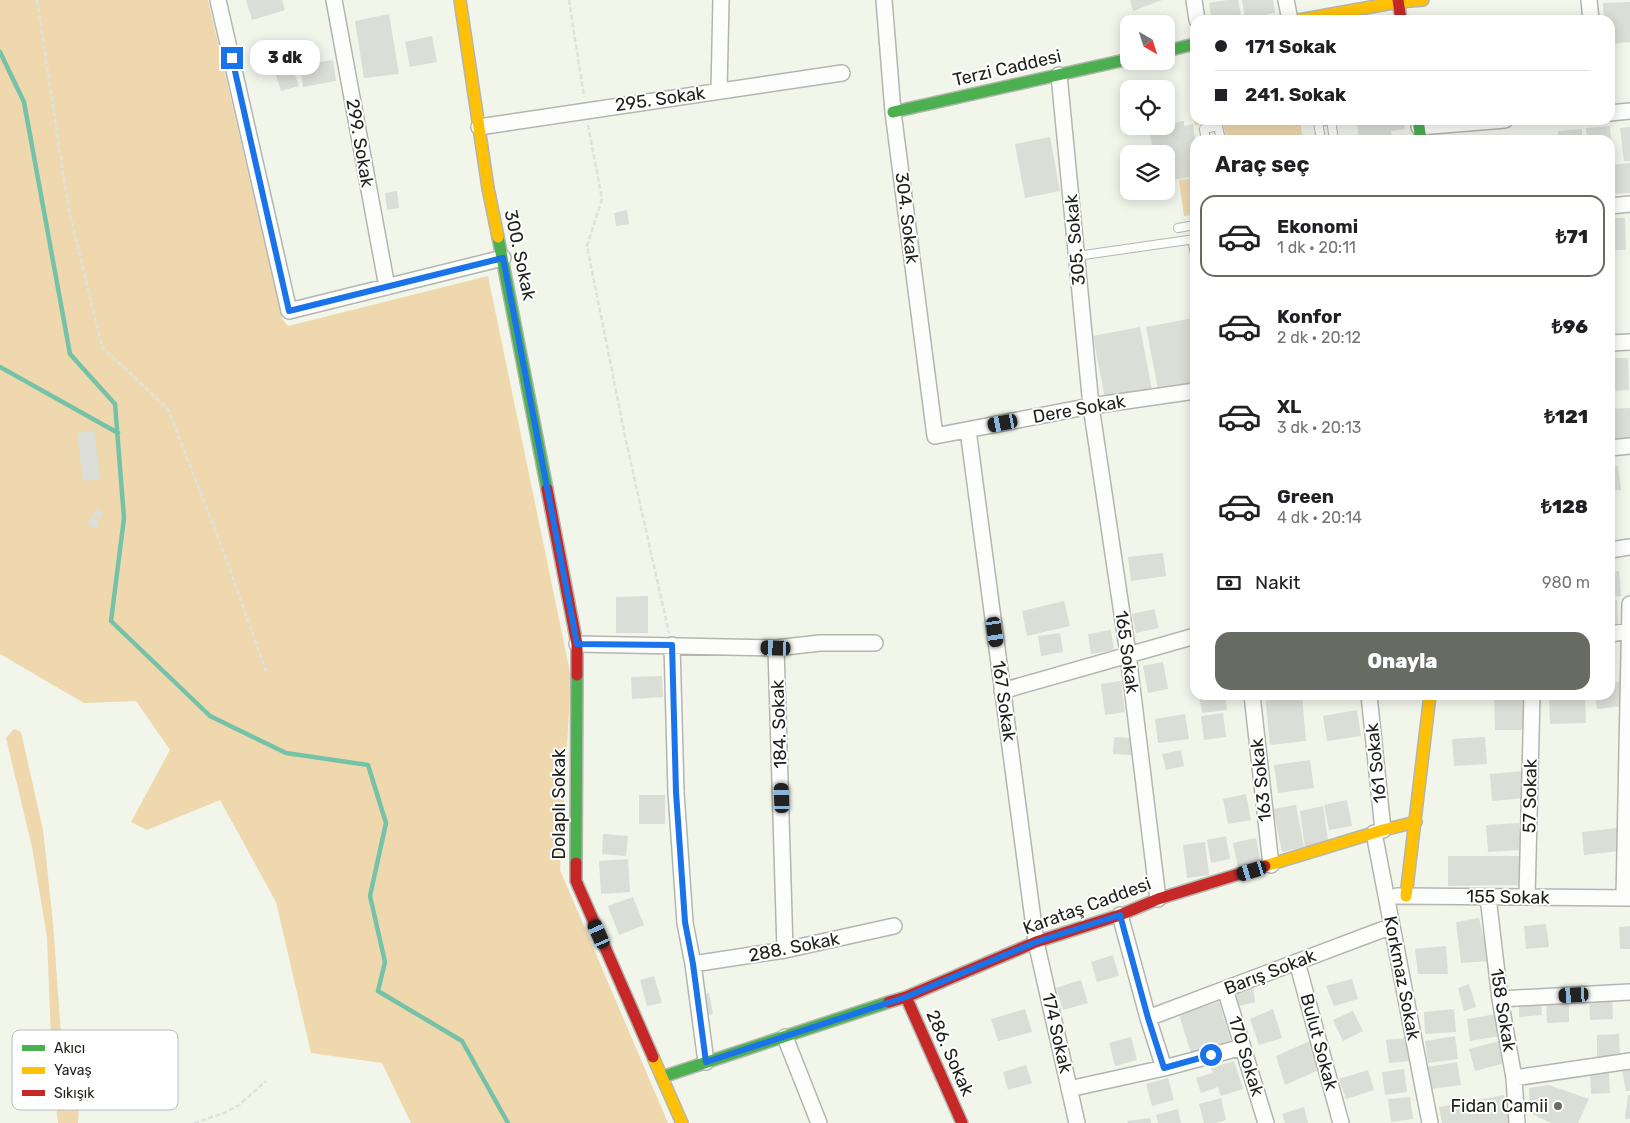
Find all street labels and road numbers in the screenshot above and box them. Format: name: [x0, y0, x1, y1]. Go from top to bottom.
street label: Terzi Caddesi: [951, 45, 1063, 91]
street label: 295. Sokak: [614, 82, 707, 116]
street label: 299. Sokak: [341, 97, 379, 190]
street label: 304. Sokak: [890, 171, 924, 266]
street label: 305. Sokak: [1060, 193, 1090, 287]
street label: 300. Sokak: [500, 208, 540, 303]
street label: Dere Sokak: [1031, 390, 1128, 428]
street label: 165 Sokak: [1110, 609, 1144, 696]
street label: 167 Sokak: [987, 659, 1021, 744]
street label: 184. Sokak: [766, 679, 792, 769]
street label: 161 Sokak: [1361, 721, 1391, 804]
street label: 163 Sokak: [1246, 737, 1276, 823]
street label: Dolaplı Sokak: [548, 748, 570, 859]
street label: 57 Sokak: [1518, 758, 1542, 833]
street label: Karataş Caddesi: [1020, 873, 1154, 939]
street label: 155 Sokak: [1466, 885, 1551, 909]
street label: Korkmaz Sokak: [1379, 914, 1425, 1043]
street label: 288. Sokak: [747, 927, 842, 967]
street label: Barış Sokak: [1221, 944, 1320, 1000]
street label: 158 Sokak: [1486, 967, 1521, 1054]
street label: 174 Sokak: [1037, 991, 1077, 1076]
street label: Bulut Sokak: [1296, 991, 1343, 1094]
street label: 286. Sokak: [921, 1007, 979, 1100]
street label: 170 Sokak: [1223, 1013, 1269, 1099]

